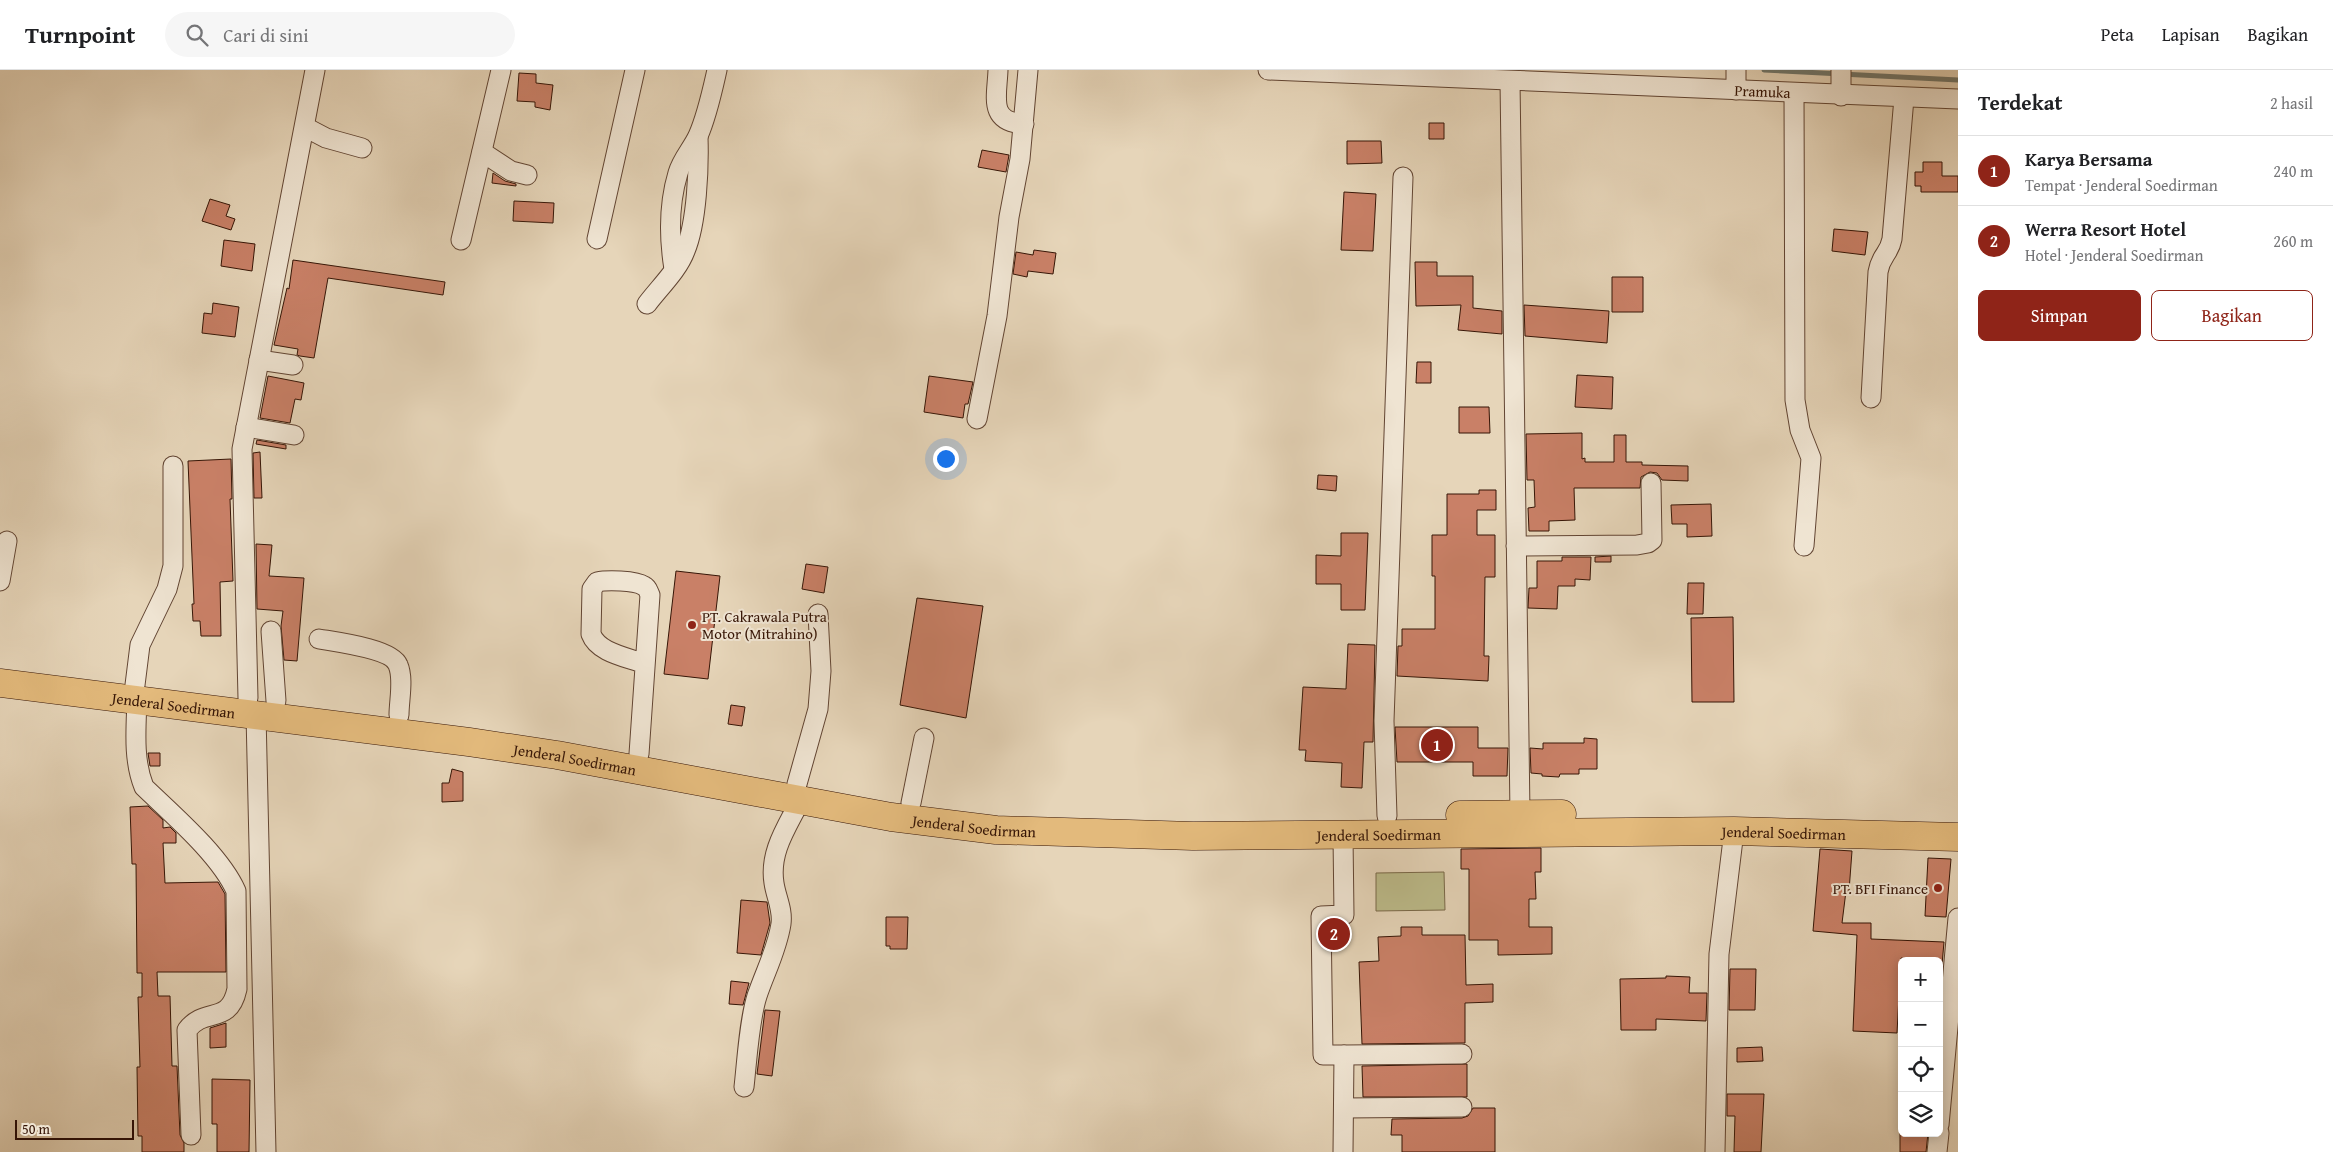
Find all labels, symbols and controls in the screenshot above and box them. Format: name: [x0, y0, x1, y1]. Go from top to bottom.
search box: [165, 12, 515, 57]
text: Turnpoint: [25, 17, 135, 52]
icon: search: [183, 21, 211, 49]
text: Cari di sini: [223, 21, 308, 49]
text: Peta: [2101, 21, 2134, 48]
text: Lapisan: [2162, 21, 2220, 48]
text: Bagikan: [2248, 21, 2308, 48]
street label: Pramuka: [1734, 79, 1791, 102]
text: Terdekat: [1978, 87, 2062, 118]
text: 2 hasil: [2270, 91, 2313, 115]
text: Karya Bersama: [2025, 145, 2153, 173]
text: 1: [1990, 159, 1998, 183]
text: 240 m: [2273, 159, 2313, 183]
text: Tempat · Jenderal Soedirman: [2025, 173, 2218, 197]
text: Werra Resort Hotel: [2025, 215, 2186, 243]
text: 2: [1990, 229, 1998, 253]
text: 260 m: [2273, 229, 2313, 253]
text: Hotel · Jenderal Soedirman: [2025, 243, 2203, 267]
button: Simpan: [1978, 290, 2141, 341]
button: Bagikan: [2151, 290, 2313, 341]
your location: [933, 446, 959, 472]
place label: PT. Cakrawala Putra Motor (Mitrahino): [702, 606, 827, 644]
marker: PT. Cakrawala Putra Motor (Mitrahino): [686, 619, 698, 631]
street label: Jenderal Soedirman: [109, 686, 237, 723]
pin: 1: [1421, 726, 1453, 764]
street label: Jenderal Soedirman: [510, 738, 639, 780]
street label: Jenderal Soedirman: [909, 809, 1037, 842]
street label: Jenderal Soedirman: [1720, 820, 1847, 845]
street label: Jenderal Soedirman: [1315, 823, 1442, 845]
place label: PT. BFI Finance: [1833, 878, 1928, 899]
marker: PT. BFI Finance: [1932, 882, 1944, 894]
pin: 2: [1318, 915, 1350, 953]
map controls: [1898, 957, 1943, 1137]
button: +: [1898, 957, 1943, 1002]
button: −: [1898, 1002, 1943, 1047]
button: locate: [1898, 1047, 1943, 1092]
button: layers: [1898, 1092, 1943, 1137]
scale bar: [15, 1117, 134, 1140]
text: 50 m: [22, 1119, 50, 1139]

